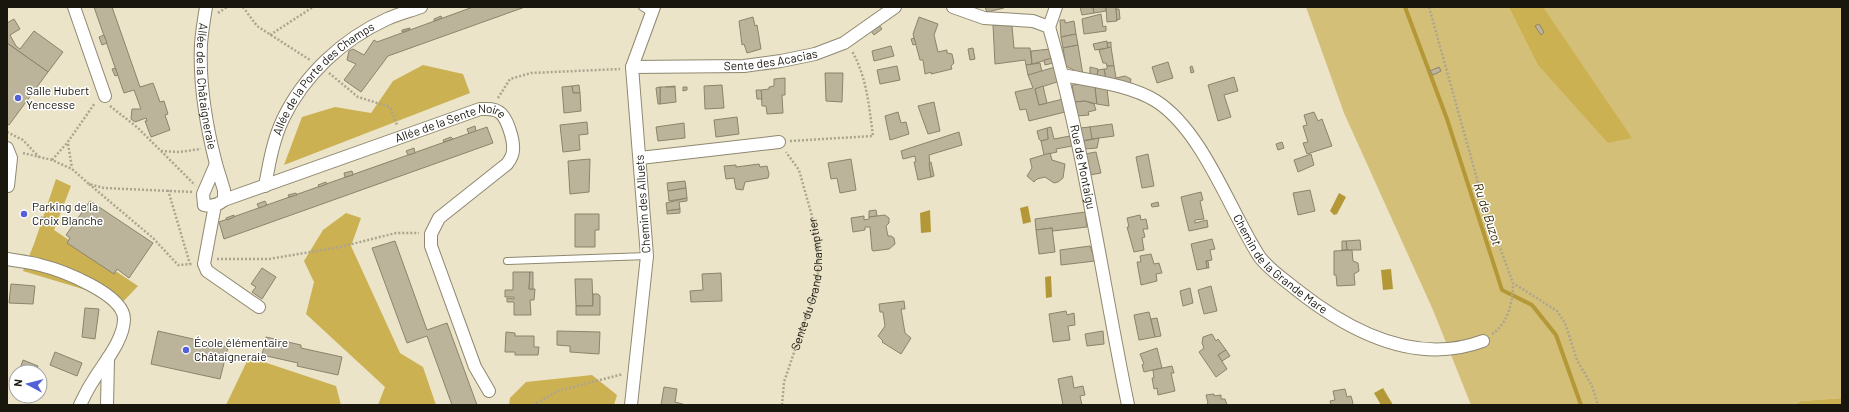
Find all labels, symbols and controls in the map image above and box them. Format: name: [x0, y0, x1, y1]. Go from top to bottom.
street label: Allée de la Porte des Champs: [269, 19, 377, 137]
street label: Allée de la Châtaigneraie: [195, 22, 220, 151]
street label: Sente des Acacias: [724, 46, 819, 72]
place label: Salle Hubert Yencesse: [26, 83, 89, 111]
marker: Salle Hubert Yencesse: [13, 93, 23, 103]
street label: Allée de la Sente Noire: [393, 101, 510, 145]
street label: Rue de Montaigu: [1068, 123, 1099, 210]
street label: Chemin des Alluets: [632, 154, 652, 254]
water label: Ru de Buzot: [1470, 181, 1506, 248]
place label: Parking de la Croix Blanche: [32, 199, 103, 227]
marker: Parking de la Croix Blanche: [19, 209, 29, 219]
street label: Chemin de la Grande Mare: [1231, 211, 1330, 316]
street label: Sente du Grand Champtier: [787, 216, 824, 352]
place label: École élémentaire Châtaigneraie: [194, 335, 288, 363]
marker: École élémentaire Châtaigneraie: [181, 345, 191, 355]
north arrow: [8, 364, 48, 404]
text: N: [11, 378, 24, 387]

